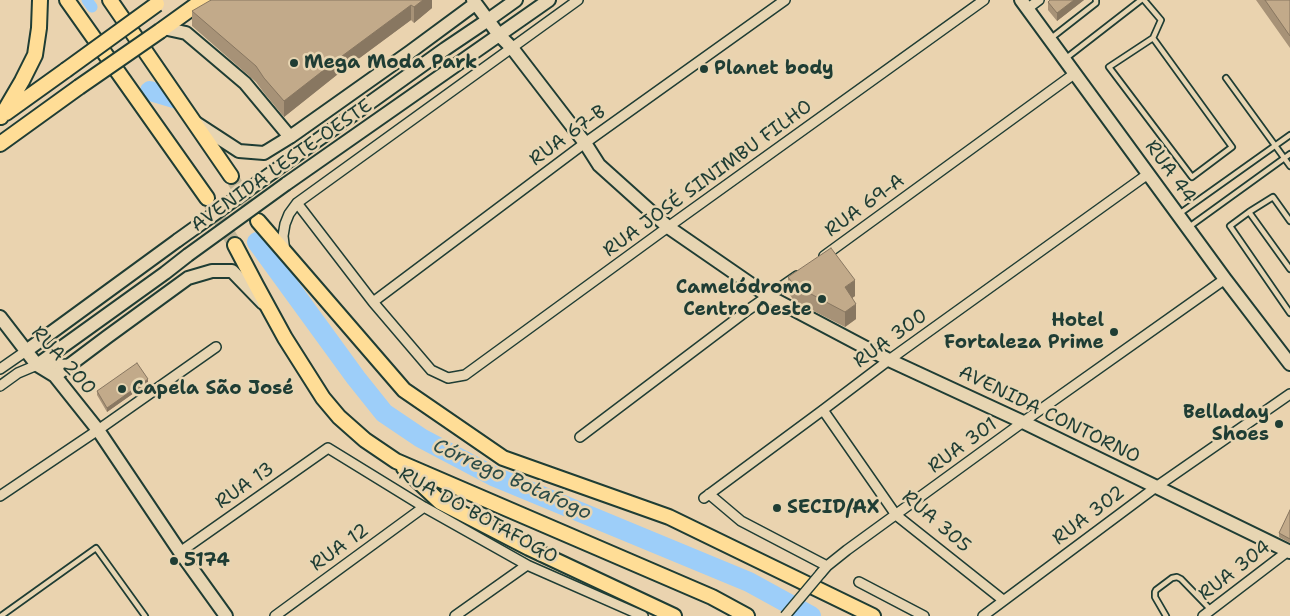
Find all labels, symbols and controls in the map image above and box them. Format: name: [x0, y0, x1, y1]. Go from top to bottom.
place label: Mega Moda Park: [304, 52, 477, 74]
marker: Mega Moda Park: [288, 57, 300, 69]
place label: Planet body: [714, 58, 834, 80]
marker: Planet body: [698, 63, 710, 75]
street label: AVENIDA LESTE-OESTE: [187, 95, 377, 237]
street label: RUA JOSÉ SINIMBU FILHO: [599, 96, 817, 262]
street label: RUA 67-B: [525, 101, 611, 171]
street label: RUA 44: [1140, 136, 1200, 208]
street label: RUA 69-A: [821, 170, 909, 242]
place label: Camelódromo Centro Oeste: [676, 277, 812, 321]
marker: Camelódromo Centro Oeste: [816, 293, 828, 305]
street label: RUA 300: [850, 305, 932, 373]
place label: Hotel Fortaleza Prime: [944, 310, 1104, 354]
street label: RUA 200: [26, 322, 100, 400]
marker: Hotel Fortaleza Prime: [1108, 326, 1120, 338]
street label: AVENIDA CONTORNO: [955, 361, 1143, 469]
place label: Capela São José: [132, 378, 294, 400]
marker: Capela São José: [116, 383, 128, 395]
place label: Belladay Shoes: [1183, 402, 1269, 446]
street label: RUA 301: [924, 413, 1002, 479]
marker: Belladay Shoes: [1273, 418, 1285, 430]
water label: Córrego Botafogo: [429, 434, 595, 526]
street label: RUA 13: [211, 458, 279, 514]
street label: RUA DO BOTAFOGO: [395, 463, 561, 569]
street label: RUA 302: [1048, 481, 1130, 551]
street label: RUA 305: [897, 486, 975, 558]
place label: SECID/AX: [787, 497, 879, 519]
marker: SECID/AX: [771, 502, 783, 514]
street label: RUA 12: [306, 519, 374, 577]
street label: RUA 304: [1194, 536, 1276, 606]
place label: 5174: [184, 550, 230, 572]
marker: 5174: [168, 555, 180, 567]

